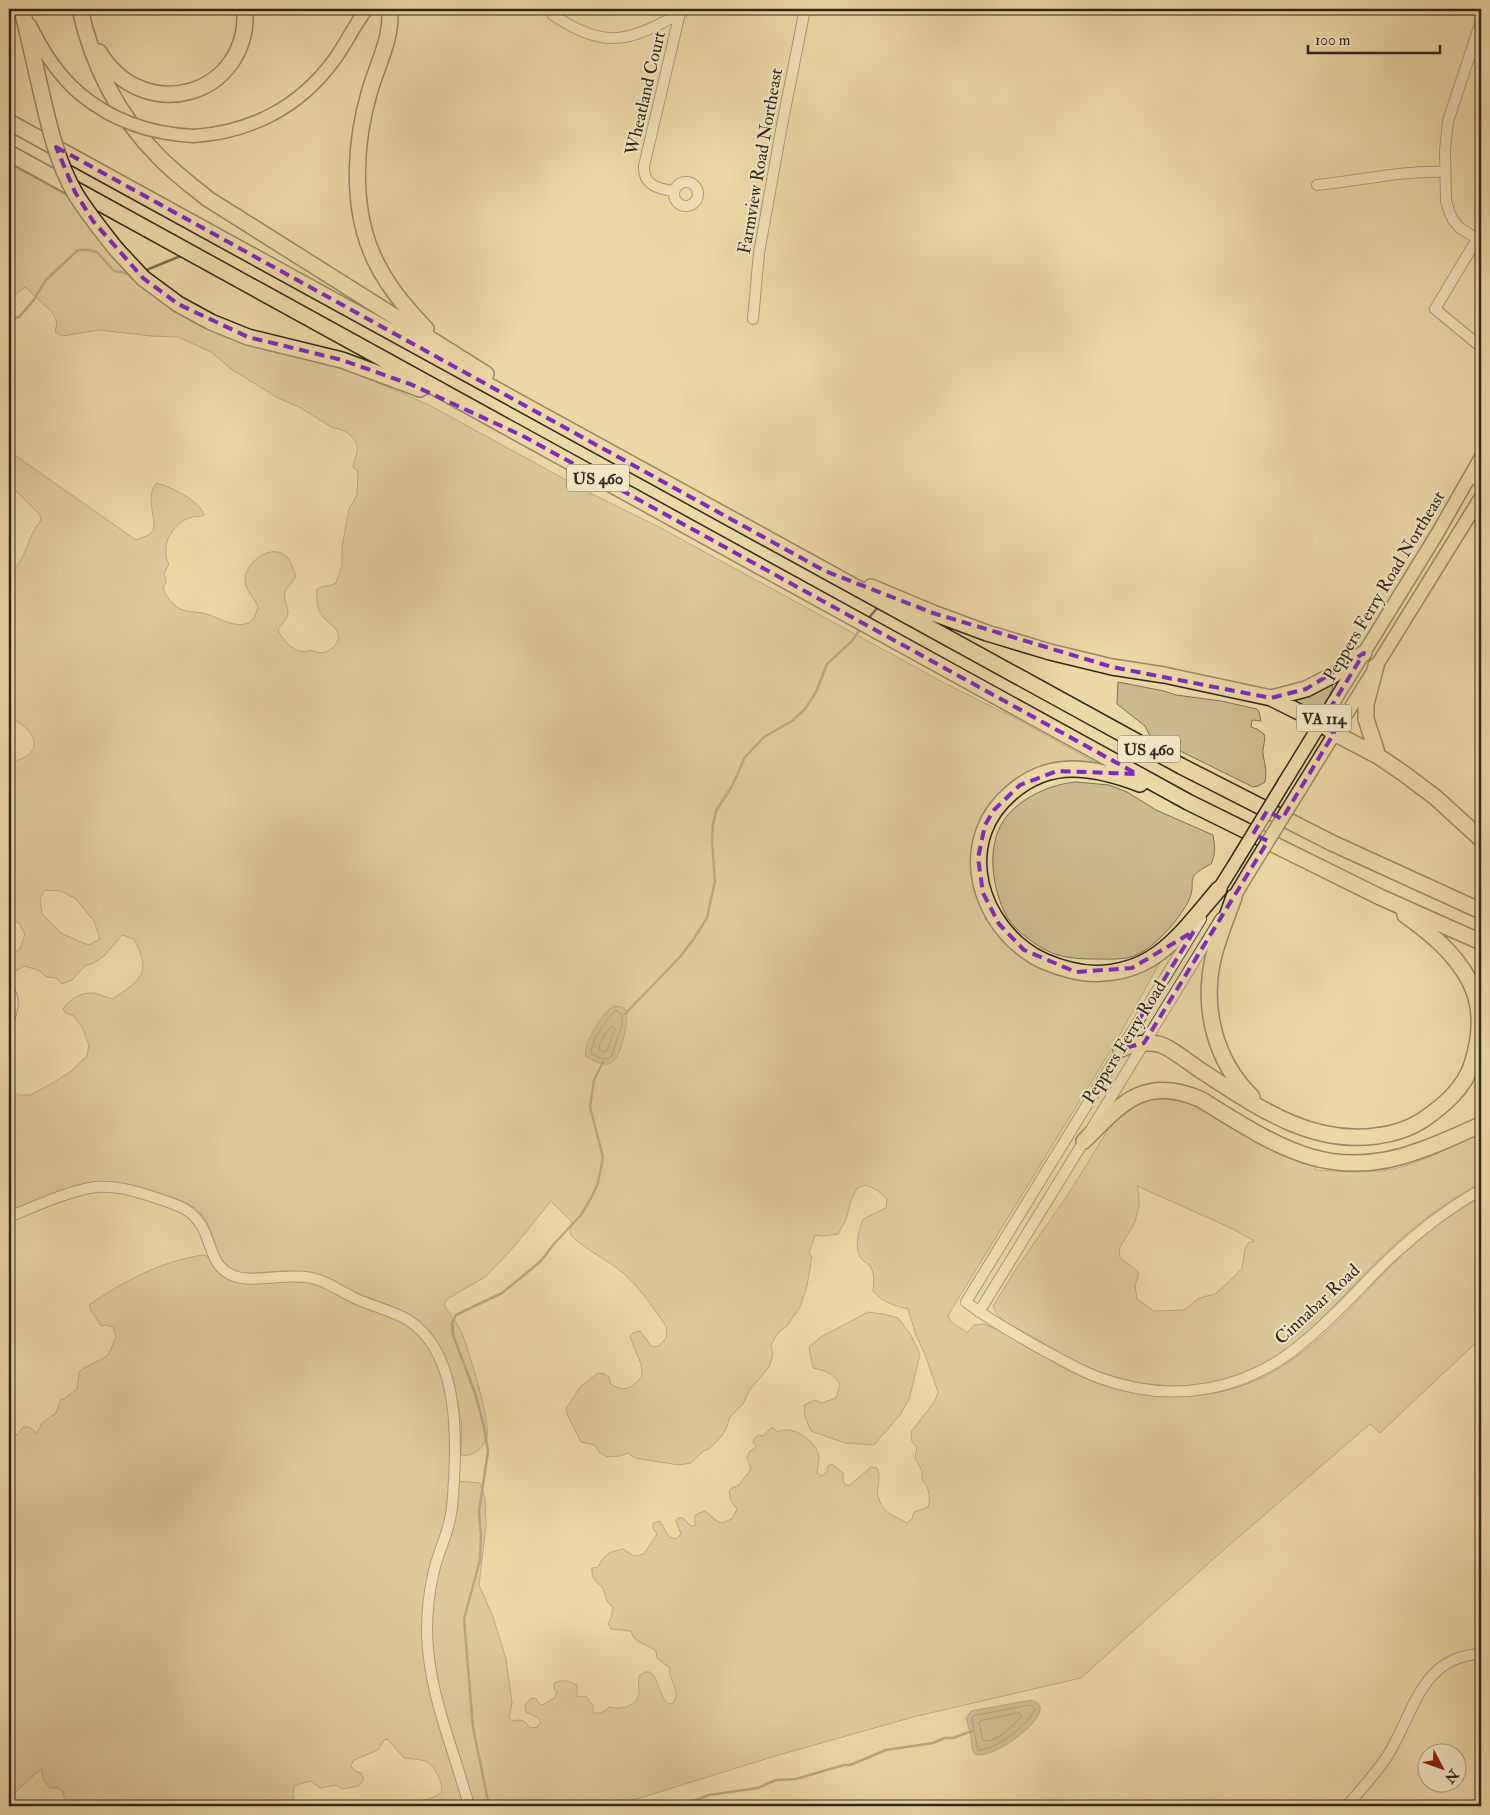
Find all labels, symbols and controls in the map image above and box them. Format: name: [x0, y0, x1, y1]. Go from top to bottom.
scale bar: [1308, 22, 1440, 54]
street label: Wheatland Court: [620, 29, 671, 158]
text: 100 m: [1315, 31, 1351, 50]
street label: Farmview Road Northeast: [733, 66, 788, 256]
road number: US 460: [567, 464, 629, 492]
street label: Peppers Ferry Road Northeast: [1318, 487, 1451, 686]
road number: VA 114: [1296, 704, 1352, 731]
road number: US 460: [1118, 736, 1180, 762]
street label: Peppers Ferry Road: [1077, 976, 1172, 1108]
street label: Cinnabar Road: [1270, 1259, 1365, 1350]
north arrow: [1418, 1742, 1468, 1792]
text: N: [1441, 1765, 1463, 1787]

